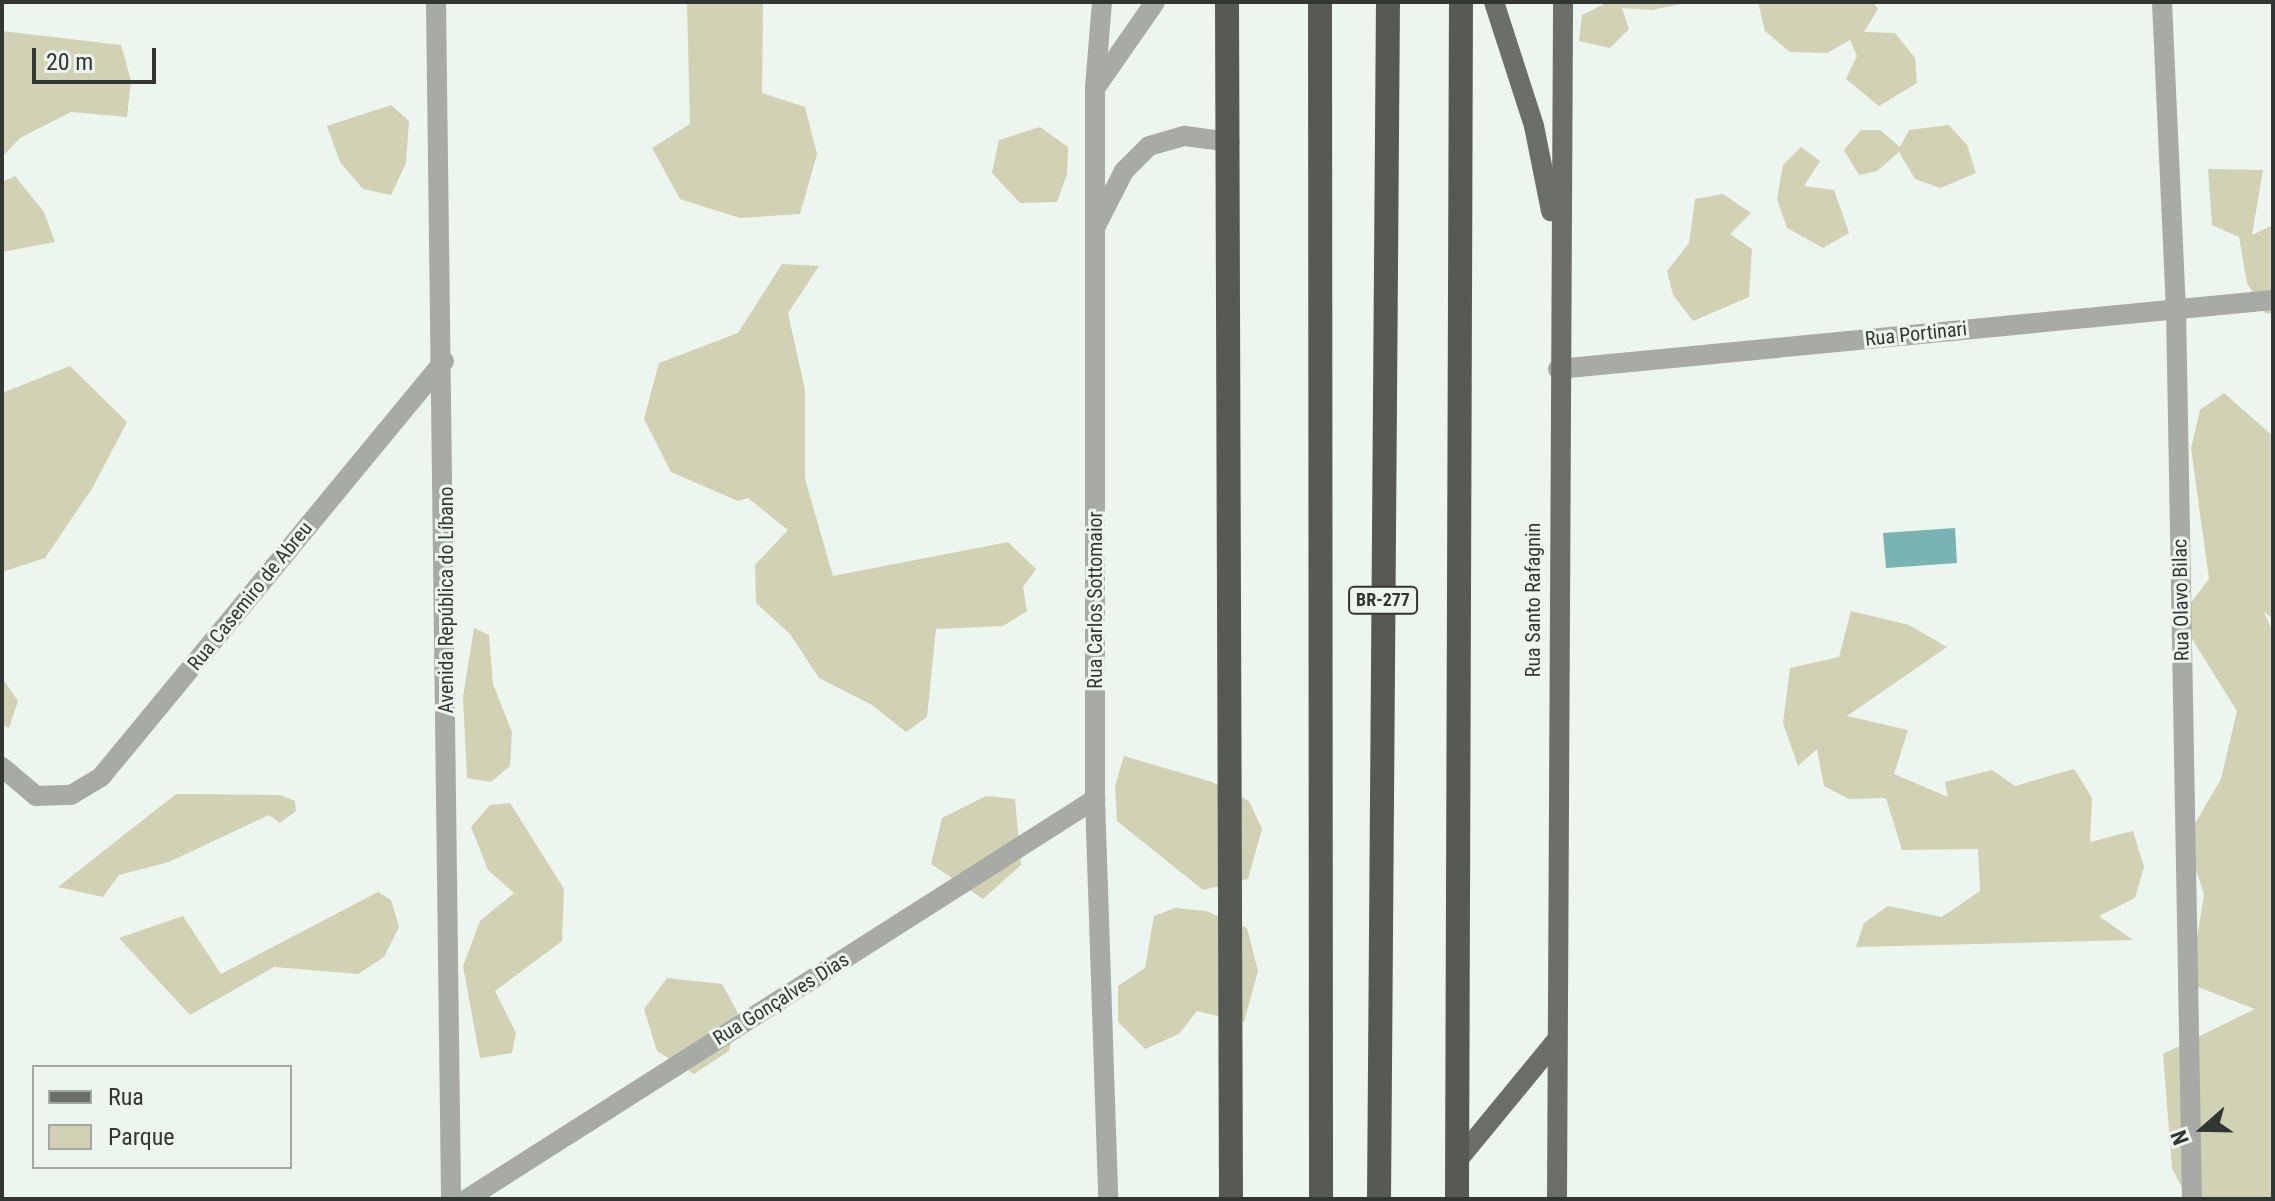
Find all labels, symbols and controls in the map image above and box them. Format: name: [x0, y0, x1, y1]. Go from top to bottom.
scale bar: [36, 32, 160, 82]
text: 20 m: [46, 48, 93, 76]
street label: Rua Portinari: [1864, 317, 1968, 351]
street label: Avenida República do Líbano: [434, 486, 458, 714]
street label: Rua Carlos Sottomaior: [1083, 511, 1107, 689]
street label: Rua Casemiro de Abreu: [183, 517, 317, 675]
street label: Rua Santo Rafagnin: [1521, 523, 1545, 677]
street label: Rua Olavo Bilac: [2168, 539, 2194, 661]
road number: BR-277: [1347, 586, 1419, 614]
street label: Rua Gonçalves Dias: [709, 948, 853, 1050]
legend: [32, 1065, 292, 1169]
text: Rua: [108, 1083, 144, 1111]
north arrow: [2163, 1089, 2243, 1169]
text: Parque: [108, 1123, 175, 1151]
text: N: [2166, 1127, 2194, 1148]

